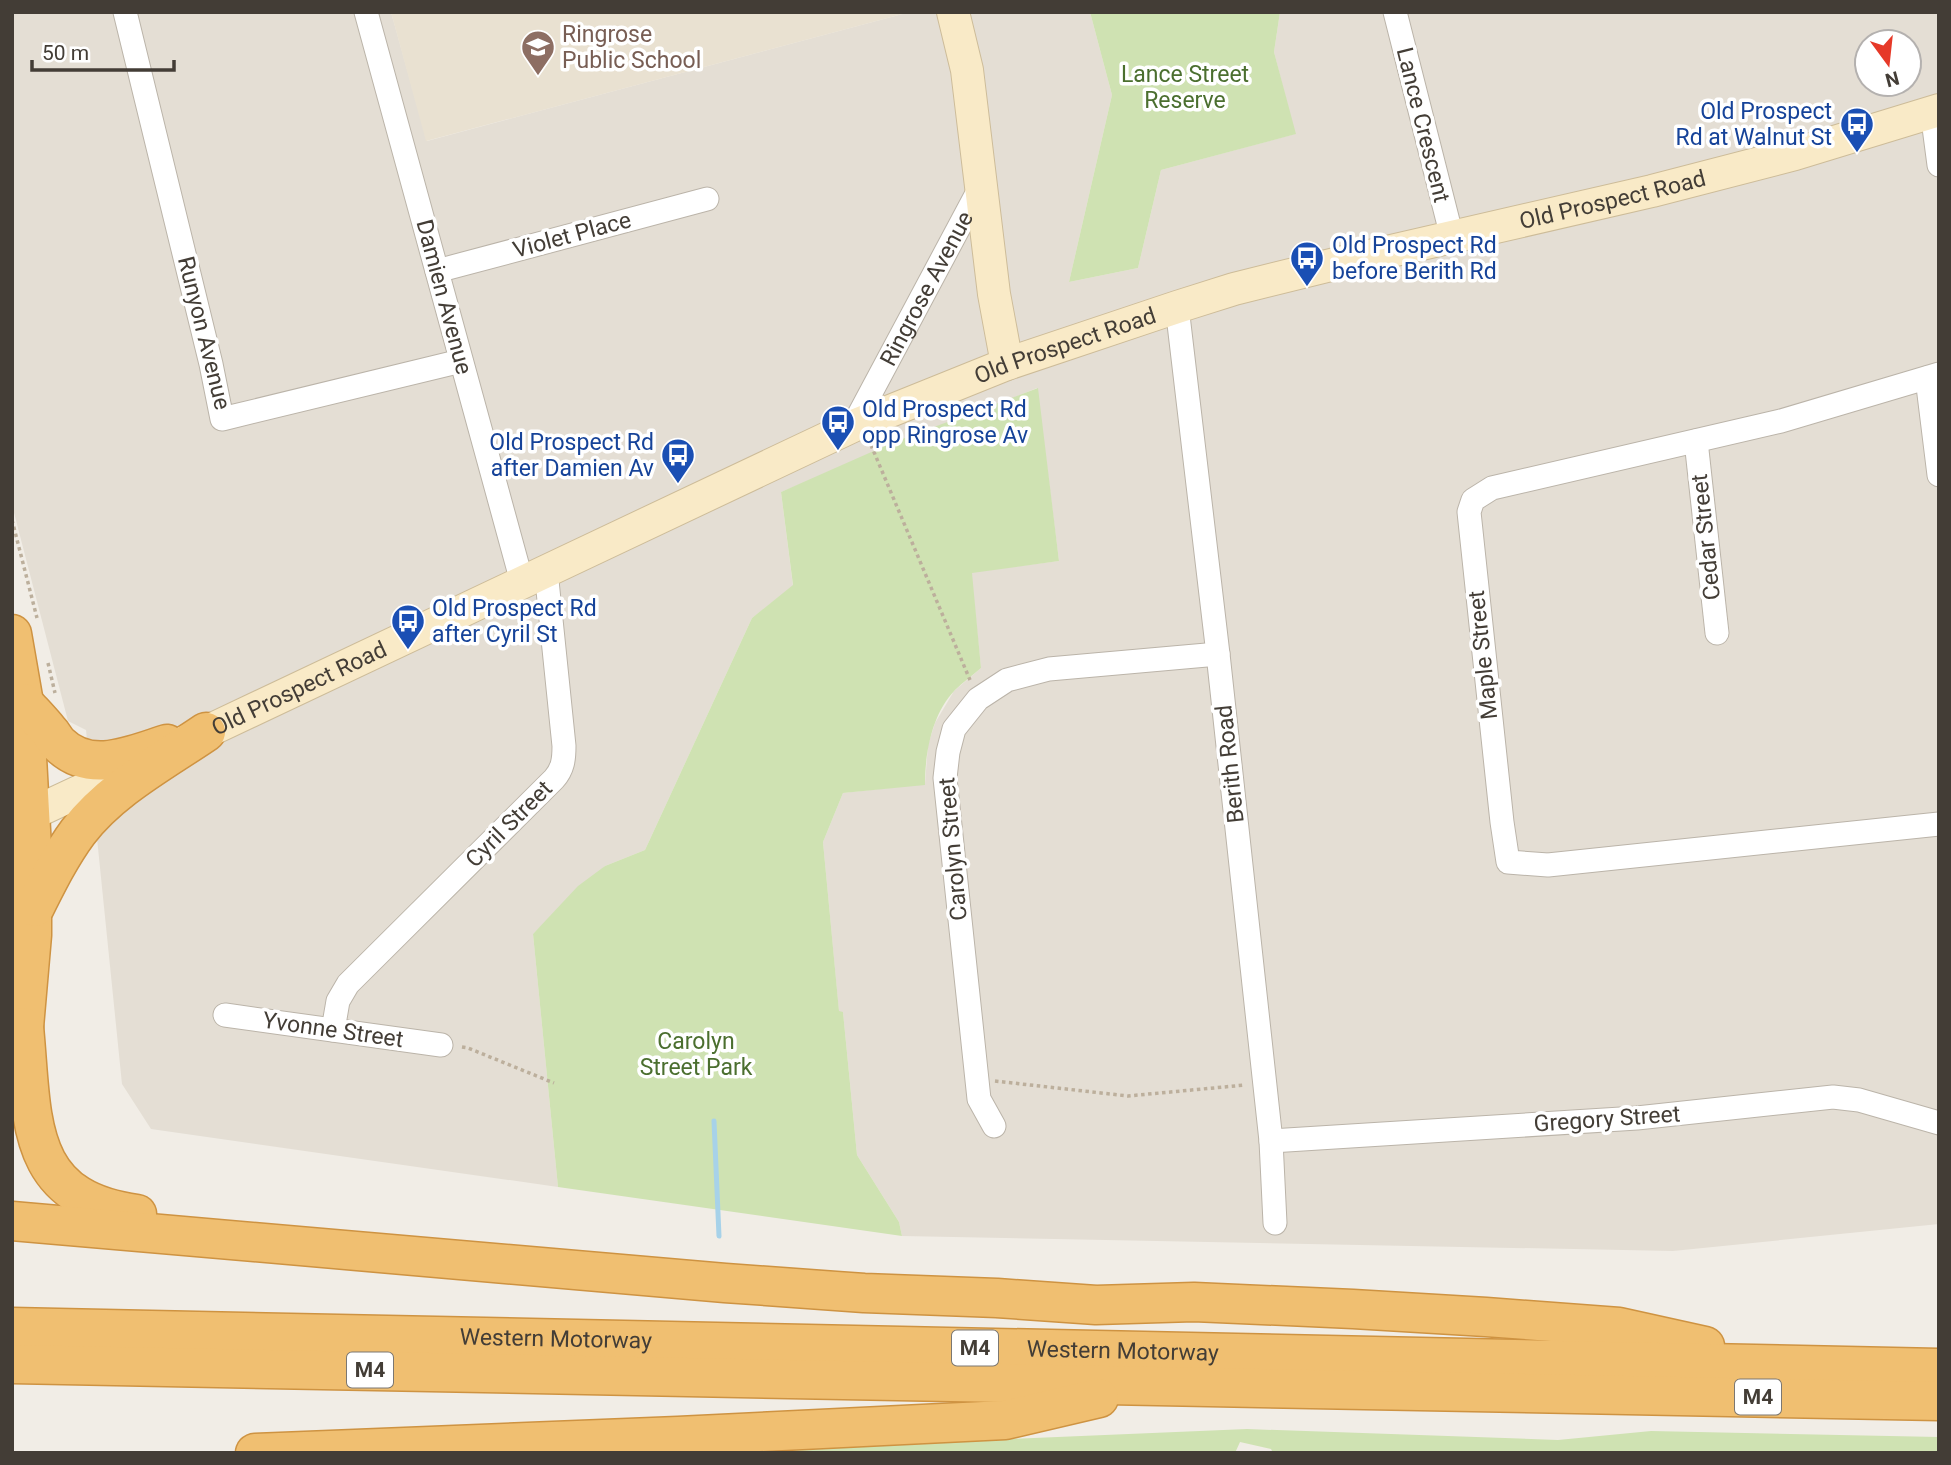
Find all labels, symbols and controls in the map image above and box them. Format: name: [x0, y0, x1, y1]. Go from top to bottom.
place label: Ringrose Public School: [562, 21, 701, 74]
scale bar: [32, 28, 173, 72]
school or university icon: Ringrose Public School: [519, 28, 557, 77]
north arrow: [1853, 28, 1923, 98]
text: 50 m: [42, 41, 89, 65]
street label: Lance Crescent: [1391, 45, 1455, 205]
park label: Lance Street Reserve: [1121, 61, 1249, 114]
text: N: [1883, 66, 1902, 92]
place label: Old Prospect Rd at Walnut St: [1675, 98, 1832, 151]
bus stop icon: Old Prospect Rd at Walnut St: [1838, 105, 1876, 154]
street label: Old Prospect Road: [1517, 164, 1708, 235]
street label: Violet Place: [510, 206, 634, 264]
street label: Ringrose Avenue: [874, 207, 979, 370]
street label: Damien Avenue: [410, 217, 478, 377]
place label: Old Prospect Rd before Berith Rd: [1332, 232, 1497, 285]
bus stop icon: Old Prospect Rd before Berith Rd: [1288, 239, 1326, 288]
street label: Runyon Avenue: [172, 254, 236, 412]
street label: Old Prospect Road: [970, 302, 1159, 389]
place label: Old Prospect Rd opp Ringrose Av: [862, 396, 1028, 449]
bus stop icon: Old Prospect Rd opp Ringrose Av: [819, 403, 857, 452]
place label: Old Prospect Rd after Damien Av: [489, 429, 654, 482]
bus stop icon: Old Prospect Rd after Damien Av: [659, 436, 697, 485]
street label: Cedar Street: [1686, 473, 1726, 601]
street label: Maple Street: [1463, 589, 1503, 721]
place label: Old Prospect Rd after Cyril St: [432, 595, 597, 648]
bus stop icon: Old Prospect Rd after Cyril St: [389, 602, 427, 651]
street label: Old Prospect Road: [207, 635, 391, 741]
street label: Berith Road: [1210, 704, 1250, 824]
street label: Cyril Street: [460, 775, 558, 873]
street label: Carolyn Street: [933, 776, 973, 922]
street label: Yvonne Street: [261, 1007, 405, 1053]
park label: Carolyn Street Park: [640, 1028, 753, 1081]
street label: Gregory Street: [1533, 1100, 1681, 1138]
street label: Western Motorway: [459, 1323, 652, 1354]
road number: M4: [952, 1330, 998, 1366]
street label: Western Motorway: [1026, 1335, 1219, 1366]
road number: M4: [347, 1352, 393, 1388]
road number: M4: [1735, 1380, 1781, 1414]

